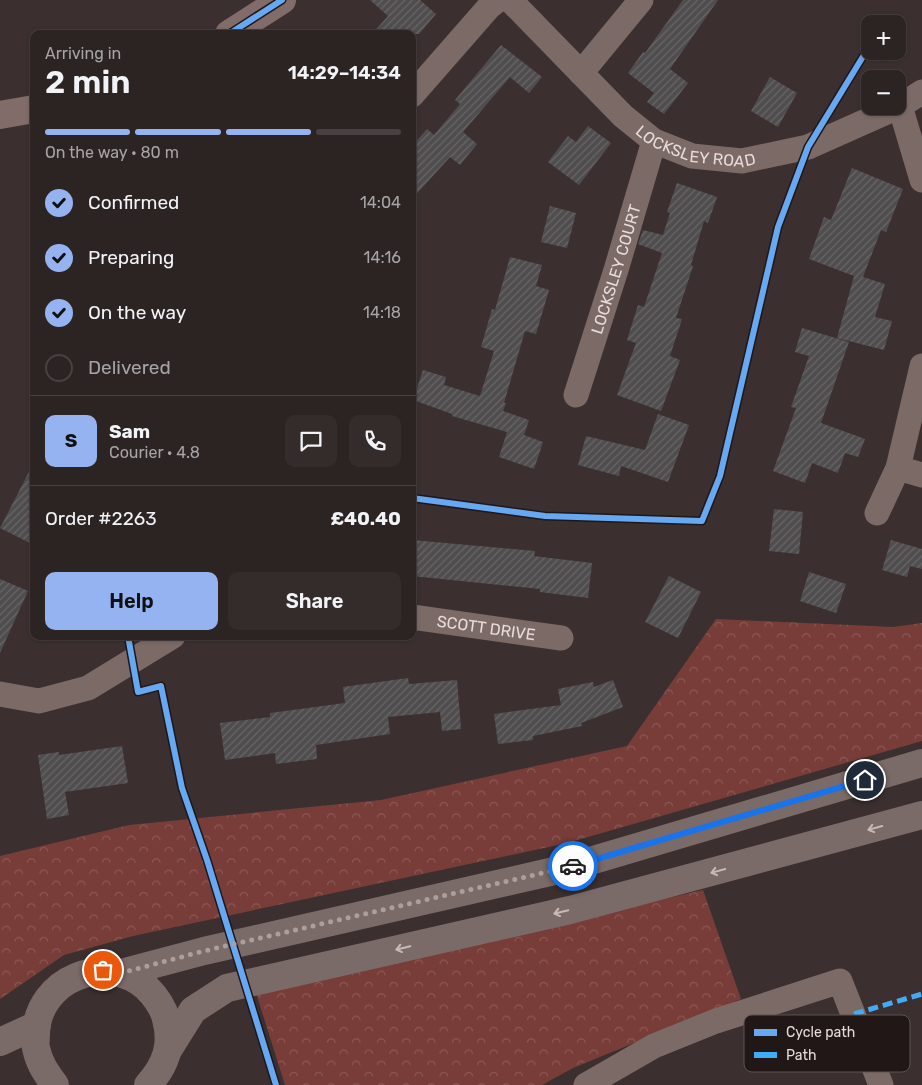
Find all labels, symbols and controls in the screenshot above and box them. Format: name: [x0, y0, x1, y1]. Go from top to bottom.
map controls: [861, 15, 906, 115]
button: +: [861, 15, 906, 60]
text: Arriving in: [45, 44, 121, 63]
text: 14:29–14:34: [288, 61, 401, 84]
text: 2 min: [45, 63, 130, 101]
button: −: [861, 70, 906, 115]
street label: LOCKSLEY ROAD: [632, 121, 757, 171]
text: On the way · 80 m: [45, 143, 179, 162]
icon: check: [45, 189, 73, 217]
text: Confirmed: [88, 191, 179, 214]
text: 14:04: [360, 193, 401, 212]
street label: LOCKSLEY COURT: [587, 202, 644, 336]
icon: check: [45, 244, 73, 272]
text: Preparing: [88, 246, 174, 269]
text: 14:16: [364, 248, 401, 267]
icon: check: [45, 299, 73, 327]
text: On the way: [88, 301, 186, 324]
text: 14:18: [363, 303, 401, 322]
text: Delivered: [88, 356, 171, 379]
button: chat: [285, 415, 337, 467]
button: phone: [349, 415, 401, 467]
text: Sam: [109, 420, 150, 443]
text: S: [65, 429, 77, 452]
text: Courier · 4.8: [109, 443, 200, 462]
text: Order #2263: [45, 507, 157, 530]
text: £40.40: [330, 507, 401, 530]
button: Help: [45, 572, 218, 630]
button: Share: [228, 572, 401, 630]
street label: SCOTT DRIVE: [436, 611, 537, 644]
pin: [844, 759, 886, 801]
icon: home: [851, 766, 879, 794]
one-way arrow: [867, 824, 883, 833]
courier: [548, 841, 598, 891]
icon: car: [559, 852, 587, 880]
one-way arrow: [711, 866, 727, 876]
one-way arrow: [554, 908, 570, 918]
one-way arrow: [395, 944, 411, 953]
pin: [82, 949, 124, 991]
icon: bag: [89, 956, 117, 984]
legend: [744, 1015, 910, 1072]
text: Cycle path: [786, 1024, 855, 1041]
text: Path: [786, 1047, 817, 1064]

